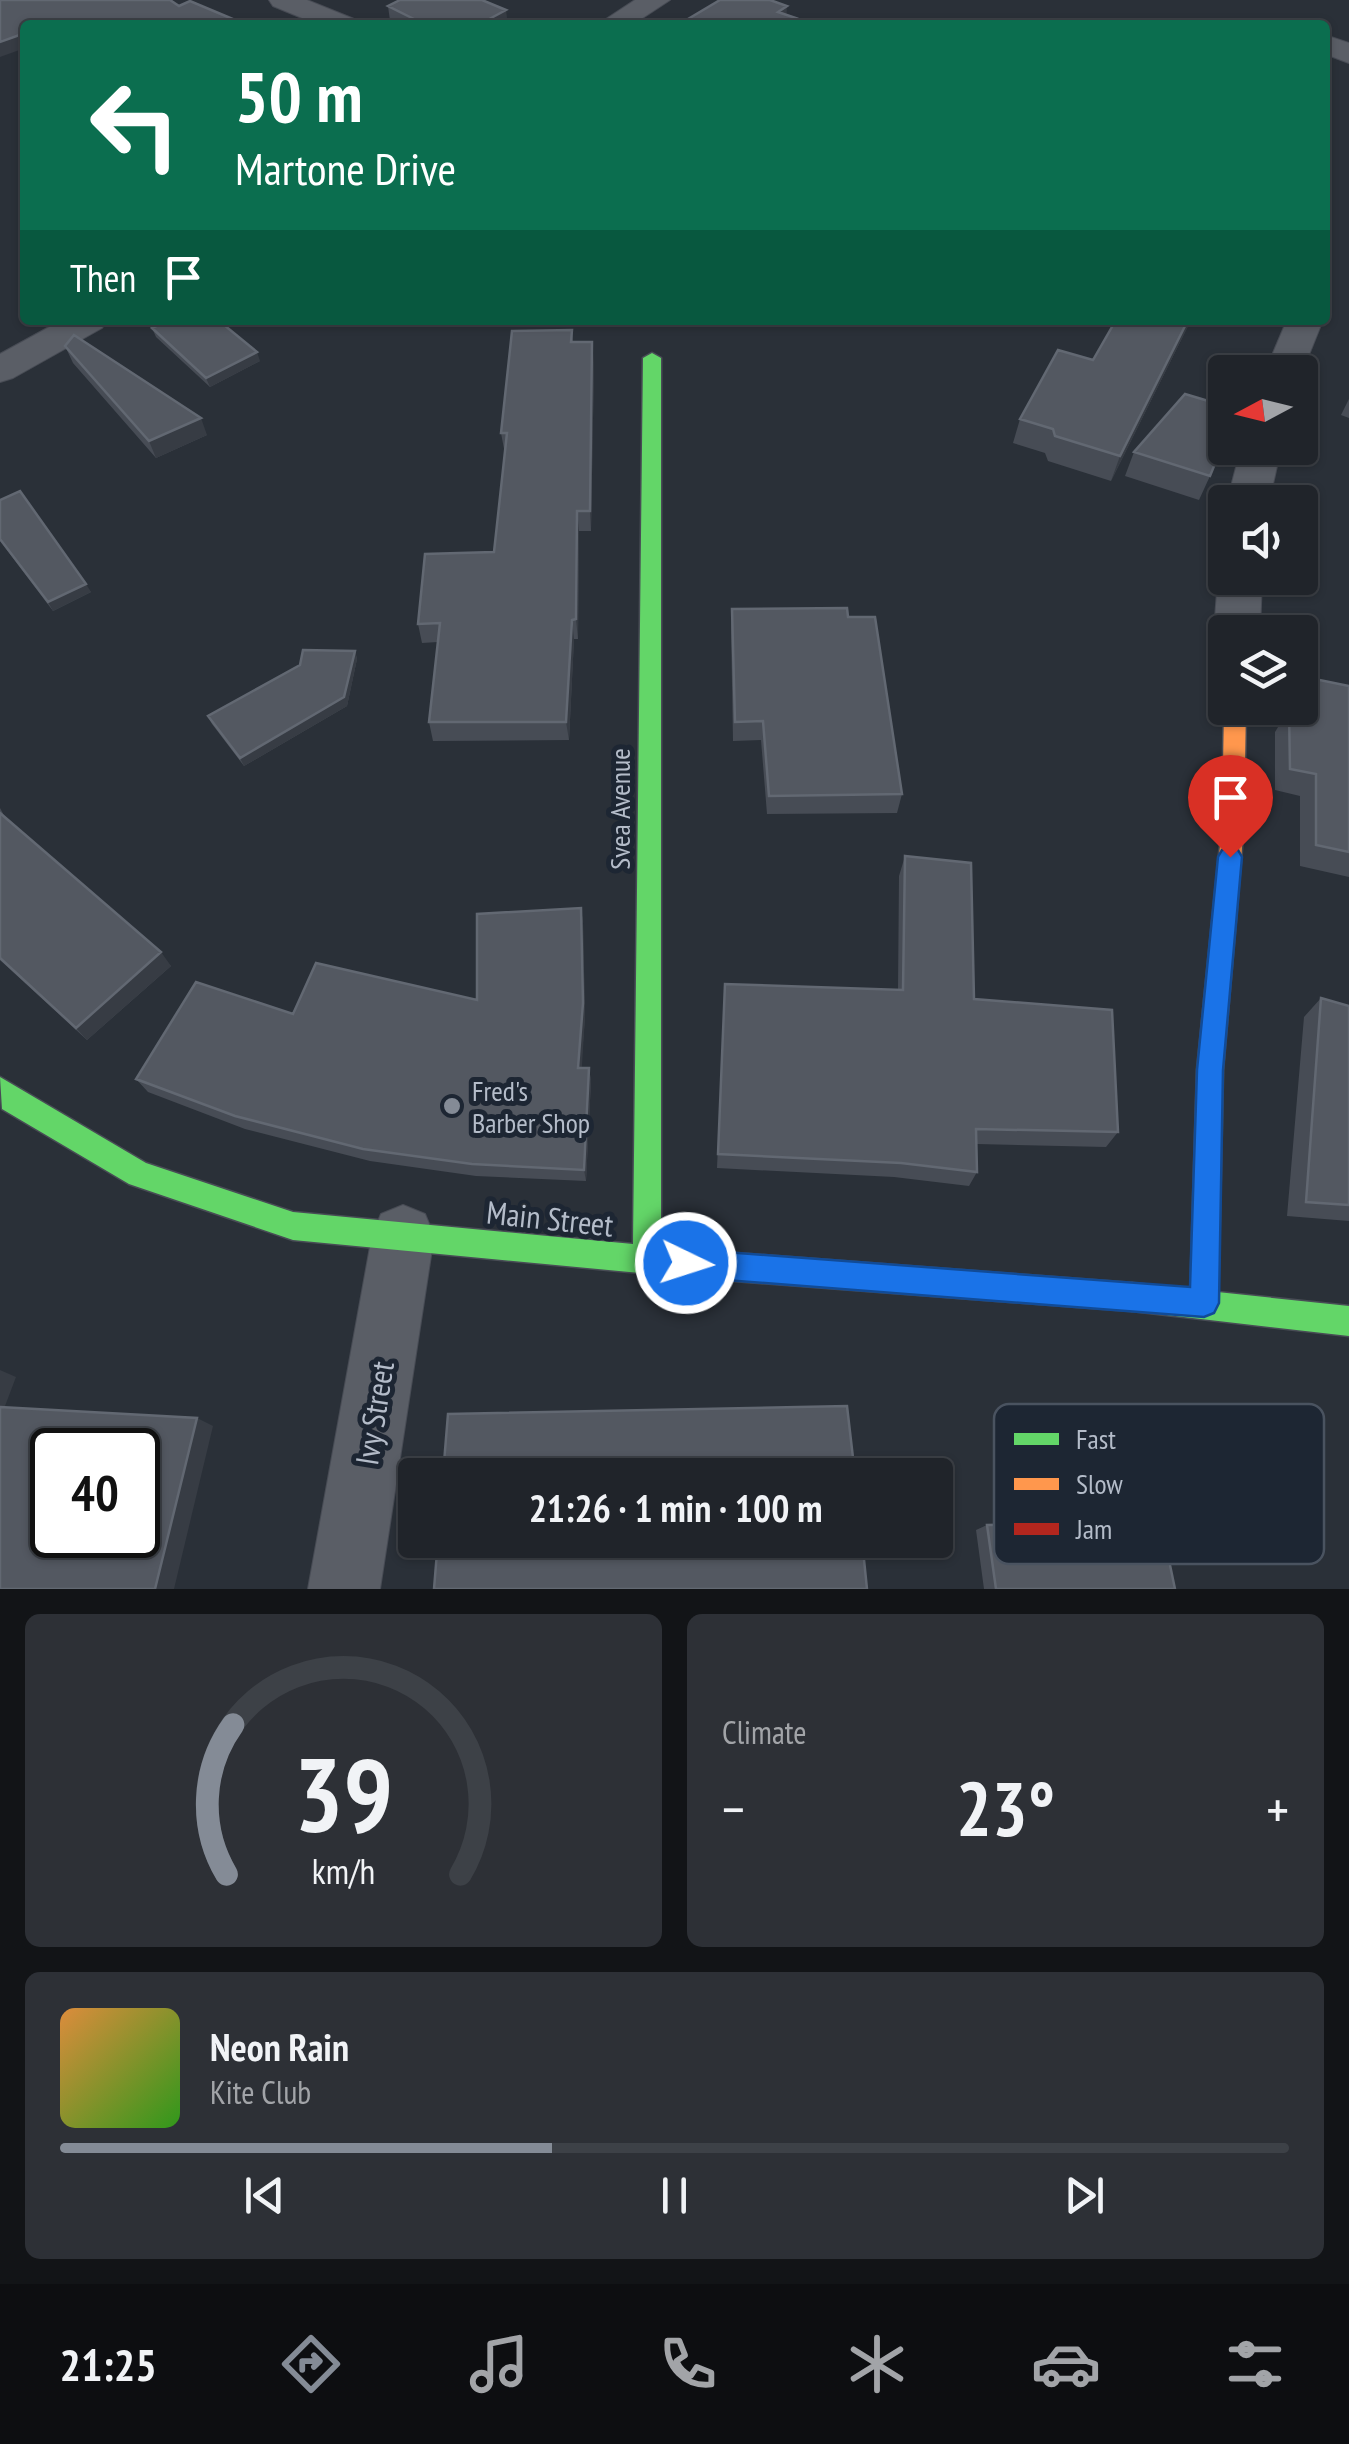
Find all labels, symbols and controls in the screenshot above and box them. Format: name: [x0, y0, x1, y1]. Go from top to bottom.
text: 50 m: [235, 51, 363, 141]
icon: left: [70, 60, 200, 190]
text: Martone Drive: [235, 139, 456, 197]
icon: arrive: [156, 250, 211, 305]
text: Then: [70, 253, 136, 302]
north arrow: [1208, 355, 1318, 465]
map controls: [1208, 355, 1318, 725]
button: sound: [1208, 485, 1318, 595]
button: layers: [1208, 615, 1318, 725]
street label: Svea Avenue: [601, 748, 638, 870]
pin: [1188, 755, 1273, 858]
icon: arrive: [1203, 770, 1258, 825]
place label: Fred's Barber Shop: [472, 1072, 590, 1141]
marker: Fred's Barber Shop: [441, 1095, 463, 1117]
street label: Main Street: [485, 1190, 616, 1246]
position arrow: [634, 1211, 738, 1315]
street label: Ivy Street: [345, 1358, 403, 1468]
legend: [994, 1404, 1324, 1564]
text: Fast: [1076, 1420, 1116, 1457]
speed limit sign: 40: [30, 1428, 160, 1558]
text: Slow: [1076, 1465, 1123, 1502]
text: 21:26 · 1 min · 100 m: [529, 1483, 822, 1532]
text: Jam: [1075, 1510, 1112, 1547]
text: Climate: [722, 1711, 806, 1753]
text: 39: [294, 1726, 393, 1861]
text: 23°: [956, 1760, 1055, 1857]
text: −: [722, 1773, 745, 1844]
text: +: [1266, 1773, 1289, 1844]
text: km/h: [312, 1848, 375, 1894]
text: Neon Rain: [210, 2022, 349, 2071]
text: Kite Club: [210, 2071, 311, 2113]
icon: previous: [237, 2168, 292, 2223]
icon: pause: [647, 2168, 702, 2223]
icon: next: [1057, 2168, 1112, 2223]
icon: directions: [276, 2329, 346, 2399]
icon: music: [464, 2329, 534, 2399]
icon: phone: [653, 2329, 723, 2399]
icon: climate: [842, 2329, 912, 2399]
icon: car: [1031, 2329, 1101, 2399]
icon: filters: [1220, 2329, 1290, 2399]
text: 21:25: [59, 2335, 157, 2393]

